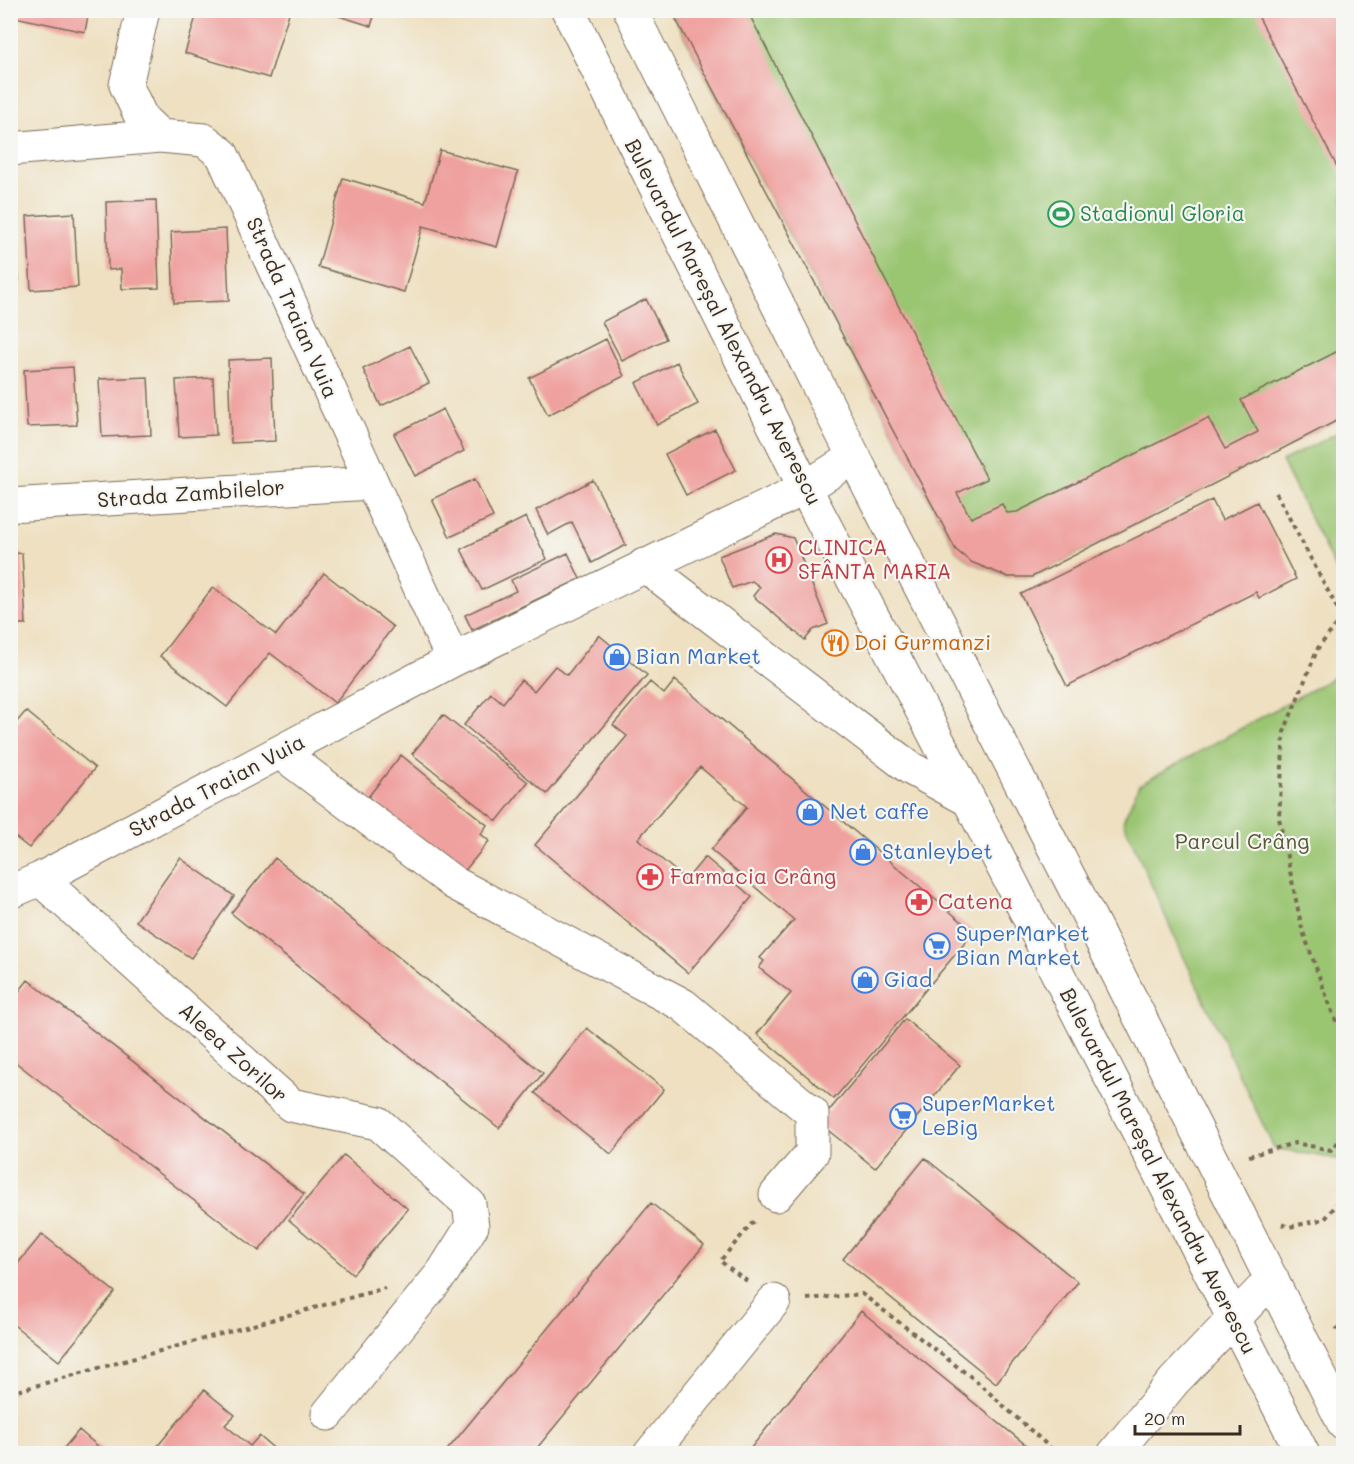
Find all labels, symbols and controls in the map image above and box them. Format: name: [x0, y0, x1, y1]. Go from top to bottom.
street label: Bulevardul Mareșal Alexandru Averescu: [619, 134, 829, 509]
sports icon: Stadionul Gloria: [1046, 199, 1076, 229]
place label: Stadionul Gloria: [1080, 199, 1245, 226]
street label: Strada Traian Vuia: [241, 213, 345, 402]
street label: Strada Zambilelor: [96, 472, 286, 513]
place label: CLINICA SFÂNTA MARIA: [798, 533, 951, 584]
hospital icon: CLINICA SFÂNTA MARIA: [764, 545, 794, 575]
restaurant icon: Doi Gurmanzi: [820, 628, 850, 658]
place label: Doi Gurmanzi: [854, 628, 991, 655]
shop icon: Bian Market: [602, 642, 632, 672]
place label: Bian Market: [636, 642, 761, 669]
street label: Strada Traian Vuia: [124, 727, 309, 842]
shop icon: Net caffe: [795, 797, 825, 827]
place label: Net caffe: [830, 797, 929, 824]
park label: Parcul Crâng: [1175, 827, 1309, 854]
shop icon: Stanleybet: [848, 837, 878, 867]
place label: Stanleybet: [882, 837, 993, 864]
pharmacy icon: Farmacia Crâng: [635, 862, 665, 892]
place label: Farmacia Crâng: [670, 862, 836, 889]
pharmacy icon: Catena: [904, 887, 934, 917]
place label: Catena: [938, 887, 1013, 914]
place label: SuperMarket Bian Market: [956, 919, 1090, 970]
supermarket icon: SuperMarket Bian Market: [922, 931, 952, 961]
shop icon: Giad: [850, 965, 880, 995]
place label: Giad: [884, 965, 932, 992]
street label: Bulevardul Mareșal Alexandru Averescu: [1054, 983, 1264, 1358]
street label: Aleea Zorilor: [174, 996, 294, 1108]
place label: SuperMarket LeBig: [922, 1089, 1056, 1140]
supermarket icon: SuperMarket LeBig: [888, 1101, 918, 1131]
scale bar: [1135, 1398, 1240, 1436]
text: 20 m: [1144, 1406, 1185, 1430]

